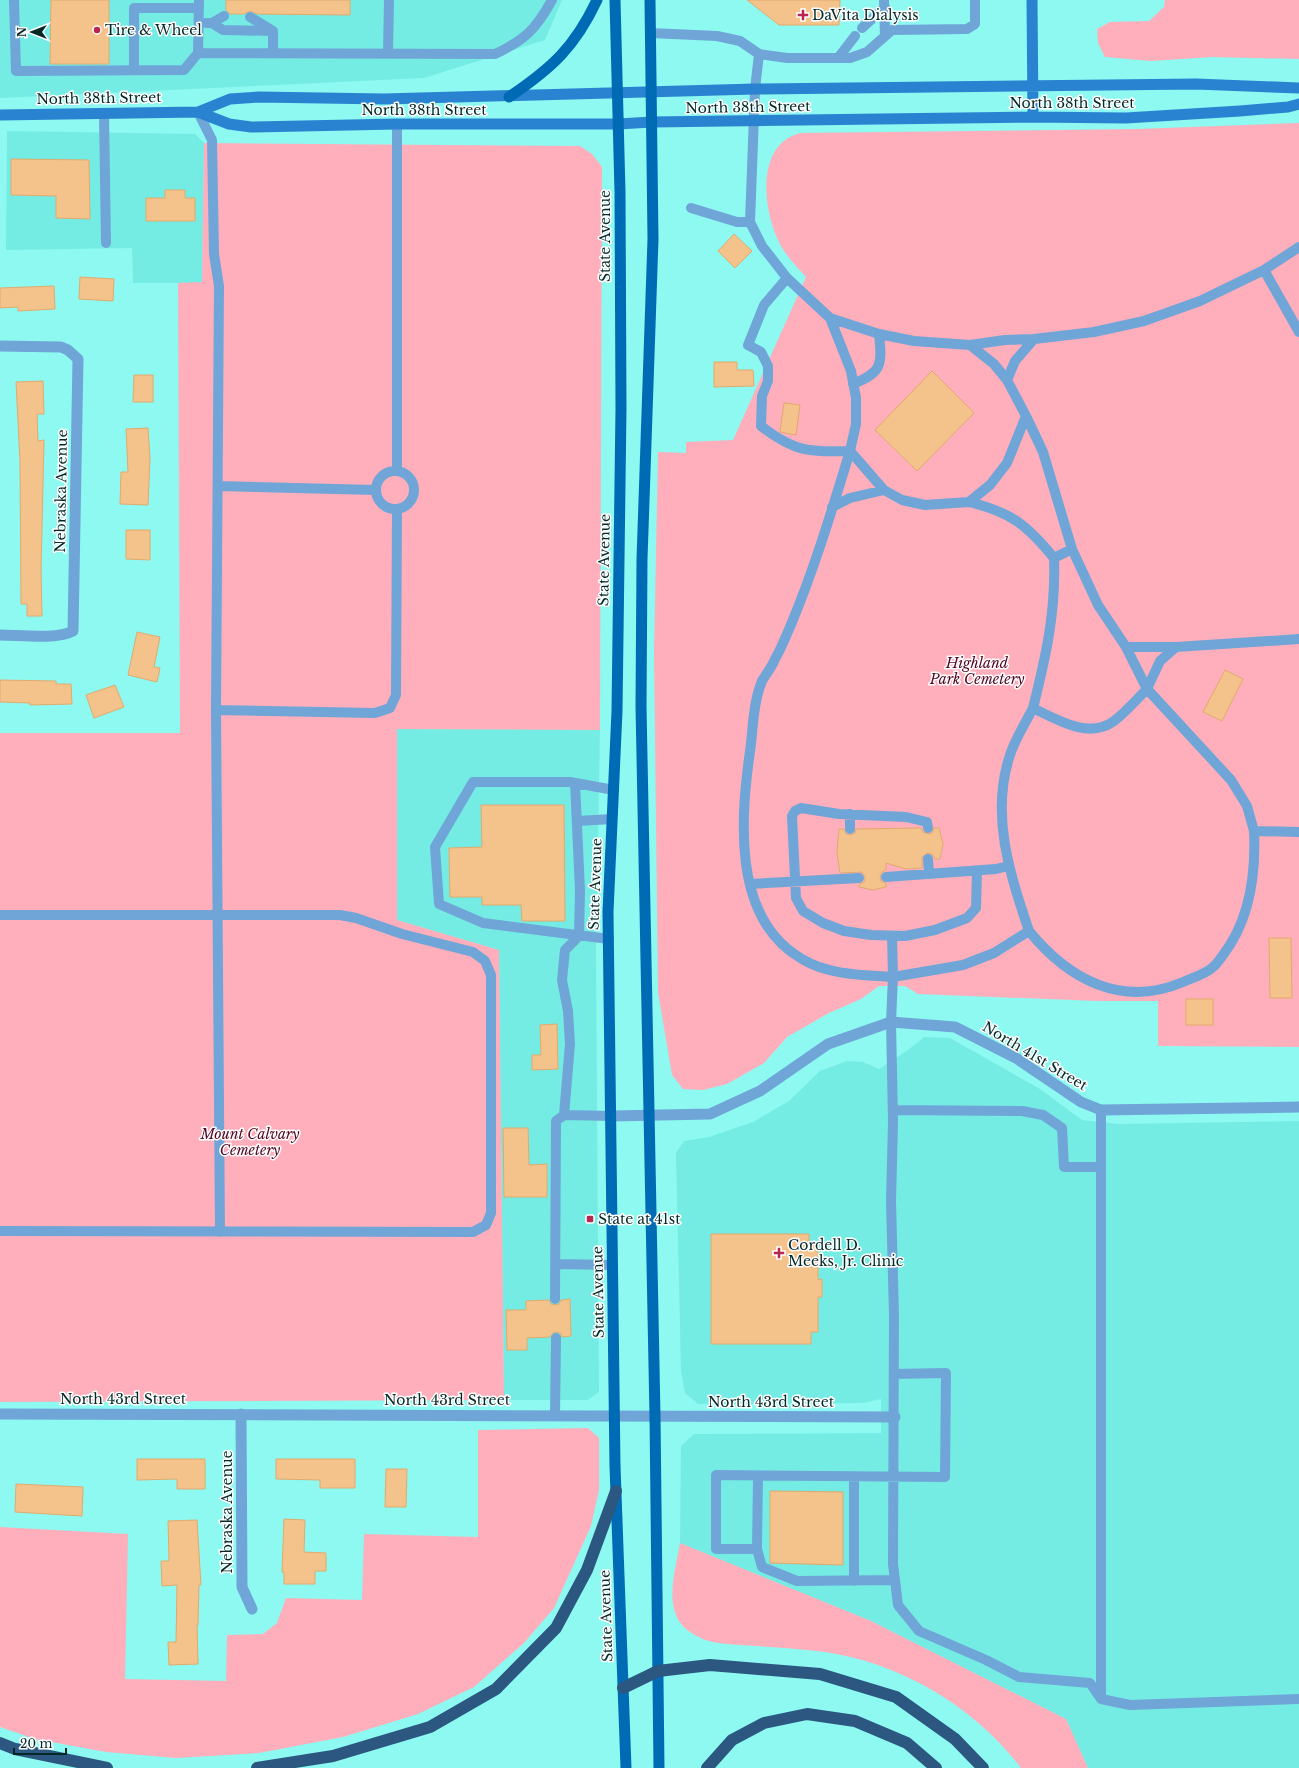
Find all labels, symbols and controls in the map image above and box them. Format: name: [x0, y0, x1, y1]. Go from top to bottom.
place label: DaVita Dialysis: [812, 6, 919, 24]
marker: DaVita Dialysis: [797, 9, 809, 21]
north arrow: [12, 12, 52, 52]
place label: Tire & Wheel: [105, 21, 202, 39]
marker: Tire & Wheel: [92, 25, 102, 35]
text: N: [15, 26, 29, 37]
street label: North 38th Street: [36, 88, 162, 108]
street label: North 38th Street: [1009, 94, 1135, 112]
street label: North 38th Street: [685, 97, 811, 117]
street label: North 38th Street: [361, 101, 487, 119]
street label: State Avenue: [596, 190, 614, 282]
street label: Nebraska Avenue: [51, 429, 71, 553]
street label: State Avenue: [594, 514, 614, 606]
park label: Highland Park Cemetery: [929, 654, 1025, 688]
street label: State Avenue: [584, 838, 606, 930]
street label: North 41st Street: [979, 1018, 1091, 1095]
park label: Mount Calvary Cemetery: [199, 1125, 300, 1159]
place label: State at 41st: [598, 1210, 681, 1228]
marker: State at 41st: [585, 1214, 595, 1224]
place label: Cordell D. Meeks, Jr. Clinic: [788, 1236, 904, 1270]
street label: State Avenue: [588, 1246, 608, 1338]
marker: Cordell D. Meeks, Jr. Clinic: [773, 1247, 785, 1259]
street label: North 43rd Street: [60, 1390, 187, 1408]
street label: North 43rd Street: [384, 1391, 511, 1409]
street label: North 43rd Street: [708, 1393, 835, 1411]
street label: Nebraska Avenue: [218, 1450, 236, 1574]
street label: State Avenue: [595, 1570, 617, 1662]
scale bar: [14, 1730, 66, 1756]
text: 20 m: [20, 1736, 52, 1751]

